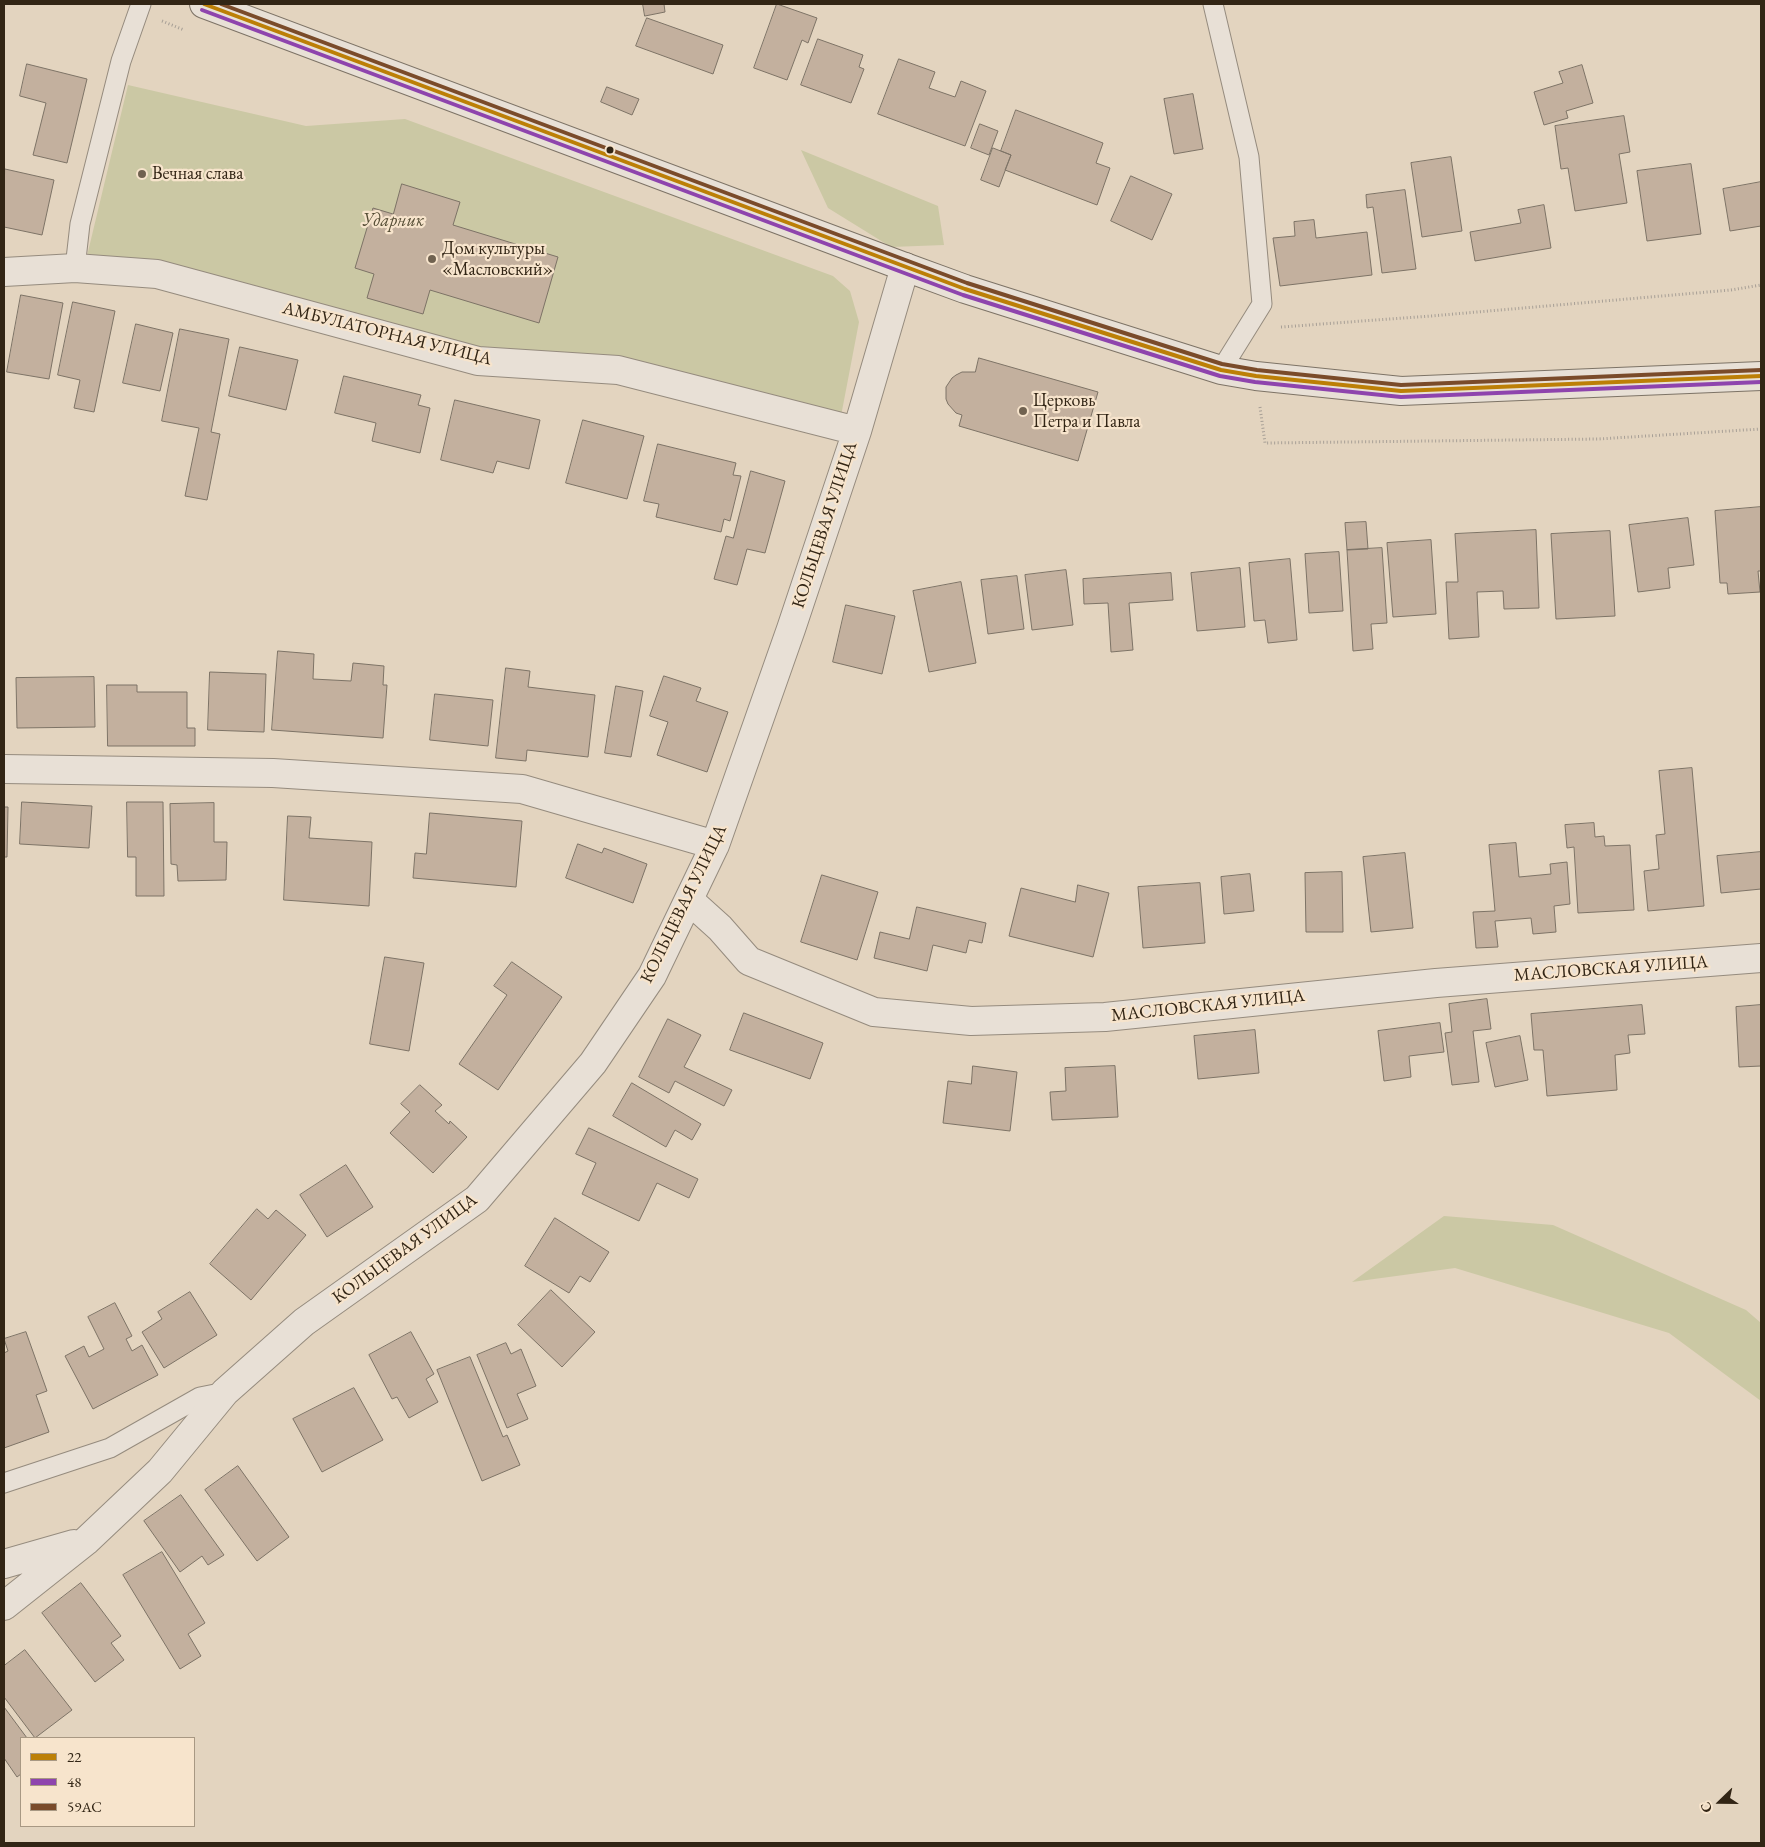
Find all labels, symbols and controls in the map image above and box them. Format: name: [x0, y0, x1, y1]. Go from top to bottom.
unlabelled marker: [605, 145, 615, 155]
place label: Вечная слава: [152, 163, 243, 185]
marker: Вечная слава: [136, 168, 148, 180]
park label: Ударник: [362, 210, 424, 232]
place label: Дом культуры «Масловский»: [442, 238, 553, 280]
marker: Дом культуры «Масловский»: [426, 253, 438, 265]
street label: АМБУЛАТОРНАЯ УЛИЦА: [280, 298, 494, 370]
place label: Церковь Петра и Павла: [1033, 390, 1140, 432]
marker: Церковь Петра и Павла: [1017, 405, 1029, 417]
street label: КОЛЬЦЕВАЯ УЛИЦА: [788, 439, 862, 611]
street label: КОЛЬЦЕВАЯ УЛИЦА: [636, 821, 732, 987]
street label: МАСЛОВСКАЯ УЛИЦА: [1513, 951, 1709, 987]
street label: МАСЛОВСКАЯ УЛИЦА: [1110, 985, 1306, 1027]
street label: КОЛЬЦЕВАЯ УЛИЦА: [328, 1189, 482, 1309]
legend: [20, 1737, 195, 1827]
text: 22: [67, 1747, 81, 1766]
text: 48: [67, 1772, 81, 1791]
north arrow: [1695, 1777, 1745, 1827]
text: 59АС: [67, 1797, 102, 1816]
text: С: [1696, 1800, 1716, 1816]

